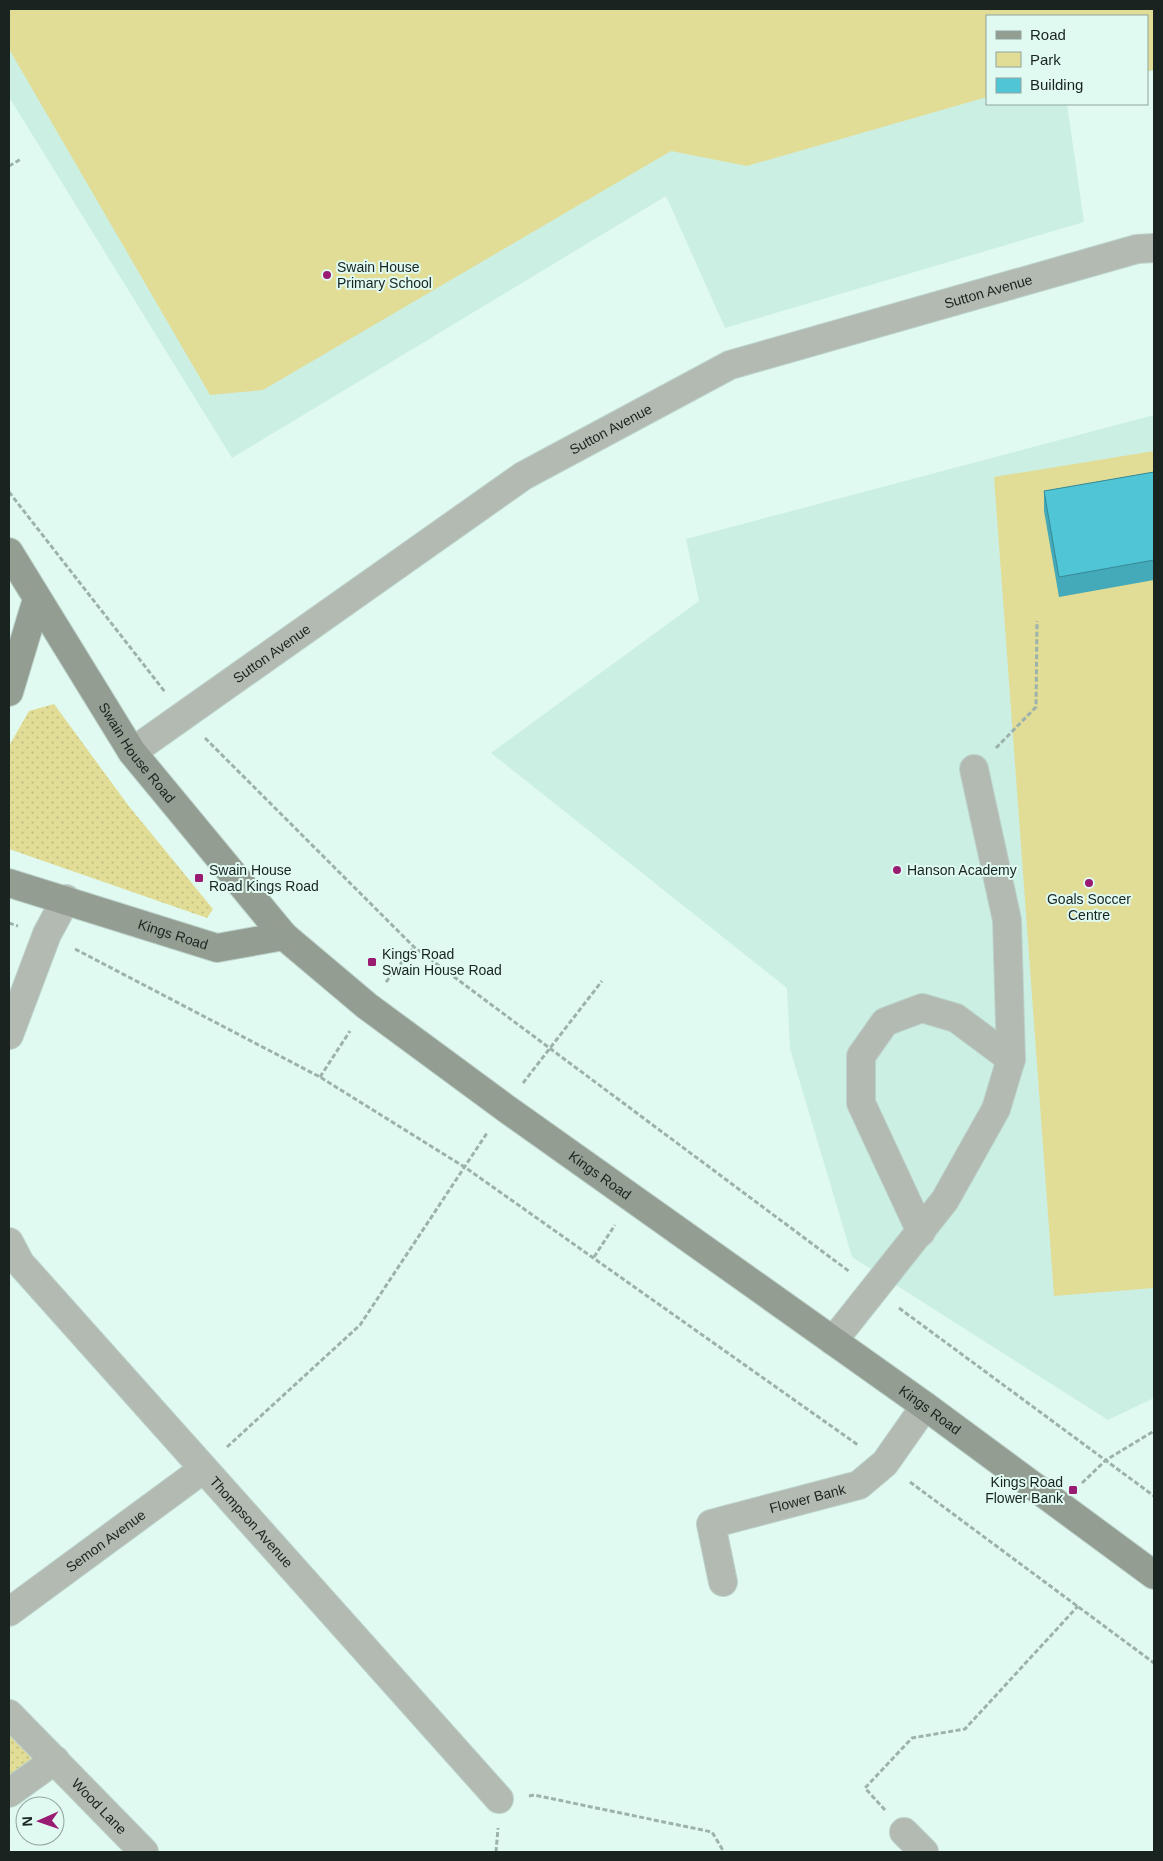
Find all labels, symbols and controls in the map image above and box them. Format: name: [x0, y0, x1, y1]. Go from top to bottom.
legend: [986, 15, 1148, 105]
text: Road: [1030, 26, 1066, 43]
text: Park: [1030, 51, 1061, 68]
text: Building: [1030, 76, 1083, 93]
place label: Swain House Primary School: [337, 259, 432, 291]
marker: Swain House Primary School: [321, 269, 333, 281]
street label: Sutton Avenue: [942, 271, 1034, 312]
street label: Sutton Avenue: [567, 400, 655, 458]
street label: Sutton Avenue: [230, 621, 314, 686]
street label: Swain House Road: [95, 699, 178, 806]
place label: Swain House Road Kings Road: [209, 862, 319, 894]
place label: Hanson Academy: [907, 862, 1017, 878]
marker: Hanson Academy: [891, 864, 903, 876]
marker: Swain House Road Kings Road: [193, 872, 205, 884]
marker: Goals Soccer Centre: [1083, 877, 1095, 889]
place label: Goals Soccer Centre: [1047, 891, 1131, 923]
street label: Kings Road: [136, 916, 210, 953]
place label: Kings Road Swain House Road: [382, 946, 502, 978]
marker: Kings Road Swain House Road: [366, 956, 378, 968]
street label: Kings Road: [566, 1148, 634, 1203]
street label: Kings Road: [896, 1382, 964, 1438]
street label: Thompson Avenue: [207, 1473, 296, 1571]
place label: Kings Road Flower Bank: [985, 1474, 1064, 1506]
street label: Flower Bank: [768, 1481, 848, 1516]
marker: Kings Road Flower Bank: [1067, 1484, 1079, 1496]
street label: Semon Avenue: [63, 1506, 149, 1575]
street label: Wood Lane: [69, 1775, 130, 1837]
north arrow: [15, 1796, 65, 1846]
text: N: [19, 1816, 35, 1827]

